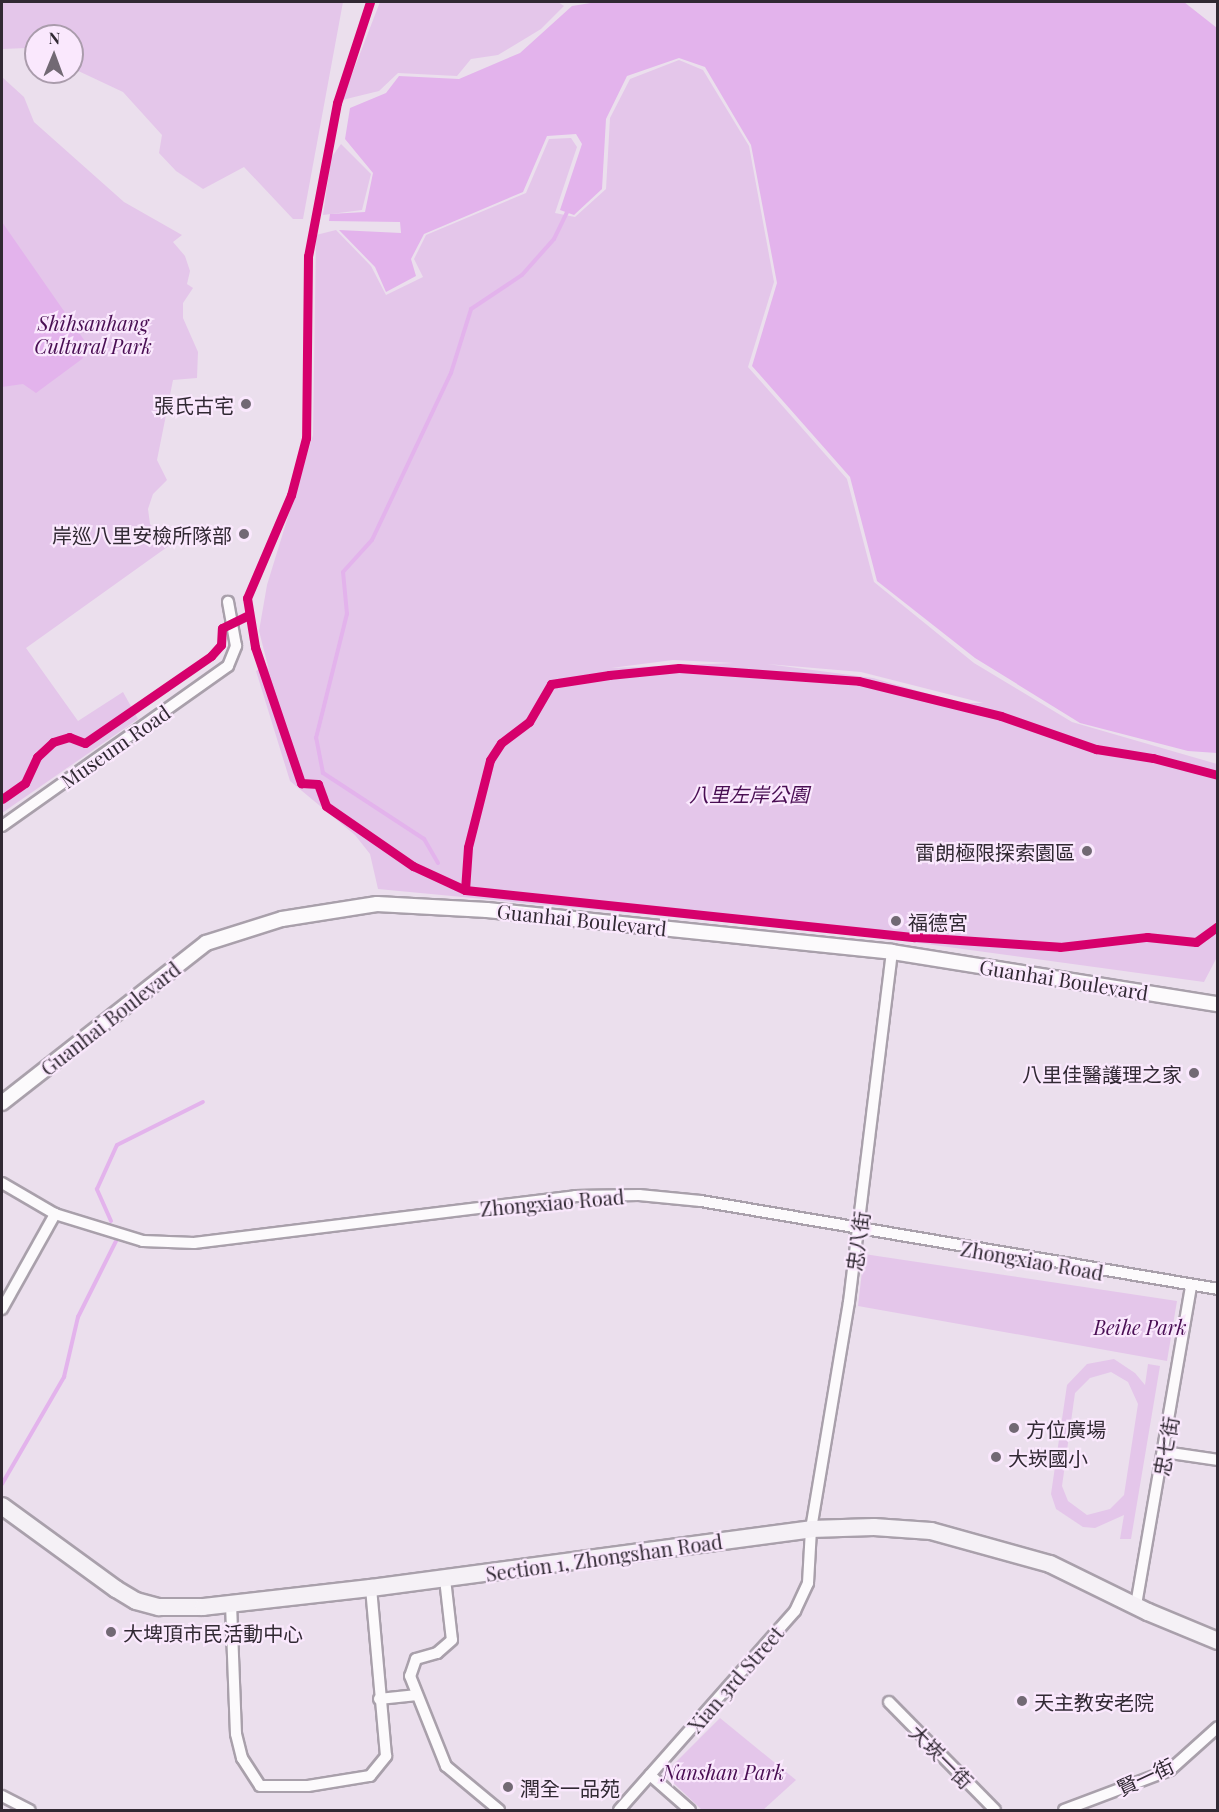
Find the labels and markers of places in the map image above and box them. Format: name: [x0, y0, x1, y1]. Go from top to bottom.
place label: 張氏古宅: [154, 392, 234, 416]
marker: 張氏古宅: [239, 397, 253, 411]
place label: 岸巡八里安檢所隊部: [52, 522, 232, 546]
marker: 岸巡八里安檢所隊部: [237, 527, 251, 541]
place label: 雷朗極限探索園區: [915, 839, 1075, 863]
marker: 雷朗極限探索園區: [1080, 844, 1094, 858]
place label: 福德宮: [908, 909, 968, 933]
marker: 福德宮: [889, 914, 903, 928]
place label: 八里佳醫護理之家: [1022, 1061, 1182, 1085]
marker: 八里佳醫護理之家: [1187, 1066, 1201, 1080]
place label: 方位廣場: [1026, 1416, 1106, 1440]
marker: 方位廣場: [1007, 1421, 1021, 1435]
place label: 大崁國小: [1008, 1445, 1088, 1469]
marker: 大崁國小: [989, 1450, 1003, 1464]
place label: 大埤頂市民活動中心: [123, 1620, 303, 1644]
marker: 大埤頂市民活動中心: [104, 1625, 118, 1639]
place label: 天主教安老院: [1034, 1689, 1154, 1713]
marker: 天主教安老院: [1015, 1694, 1029, 1708]
place label: 潤全一品苑: [520, 1775, 620, 1799]
marker: 潤全一品苑: [501, 1780, 515, 1794]

